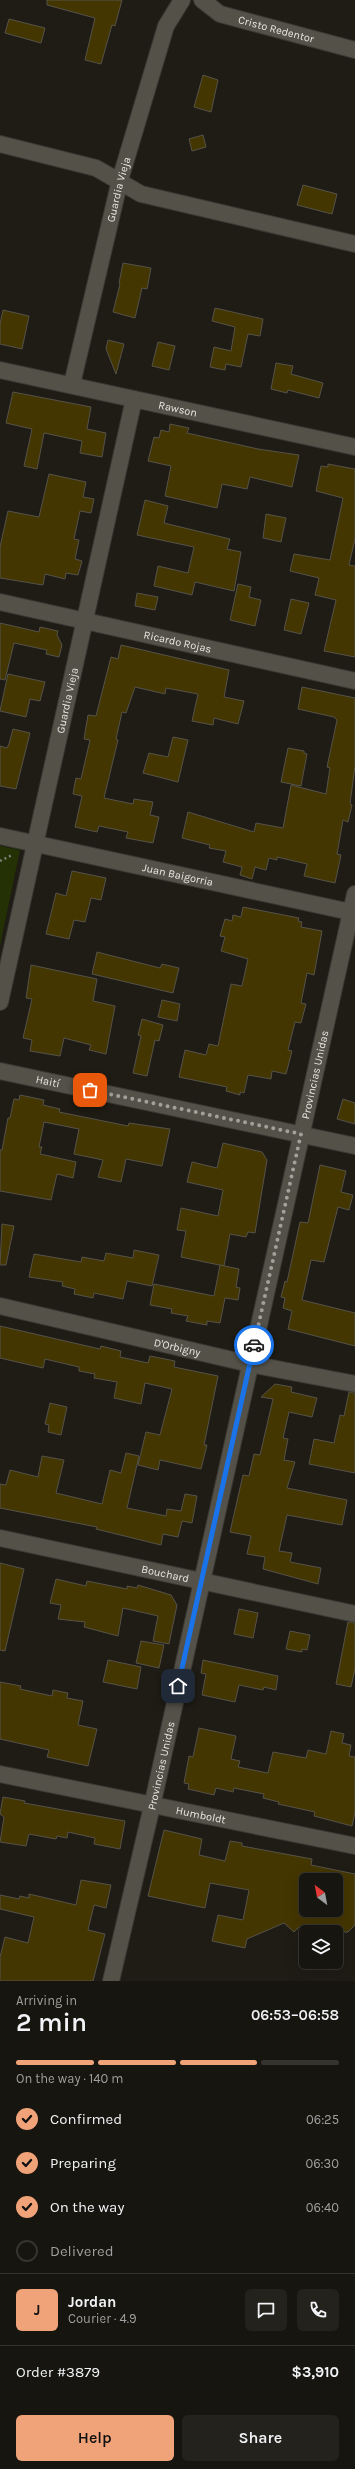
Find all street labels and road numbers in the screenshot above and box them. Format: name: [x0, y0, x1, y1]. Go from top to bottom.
street label: Cristo Redentor: [237, 13, 315, 46]
street label: Guardia Vieja: [104, 155, 134, 224]
street label: Rawson: [157, 399, 198, 420]
street label: Ricardo Rojas: [142, 628, 213, 656]
street label: Guardia Vieja: [54, 666, 81, 735]
street label: Juan Baigorria: [141, 861, 214, 889]
street label: Provincias Unidas: [299, 1029, 332, 1120]
street label: Haití: [35, 1073, 62, 1091]
street label: D'Orbigny: [152, 1336, 202, 1359]
street label: Bouchard: [140, 1562, 190, 1585]
street label: Provincias Unidas: [145, 1720, 178, 1811]
street label: Humboldt: [175, 1804, 227, 1827]

